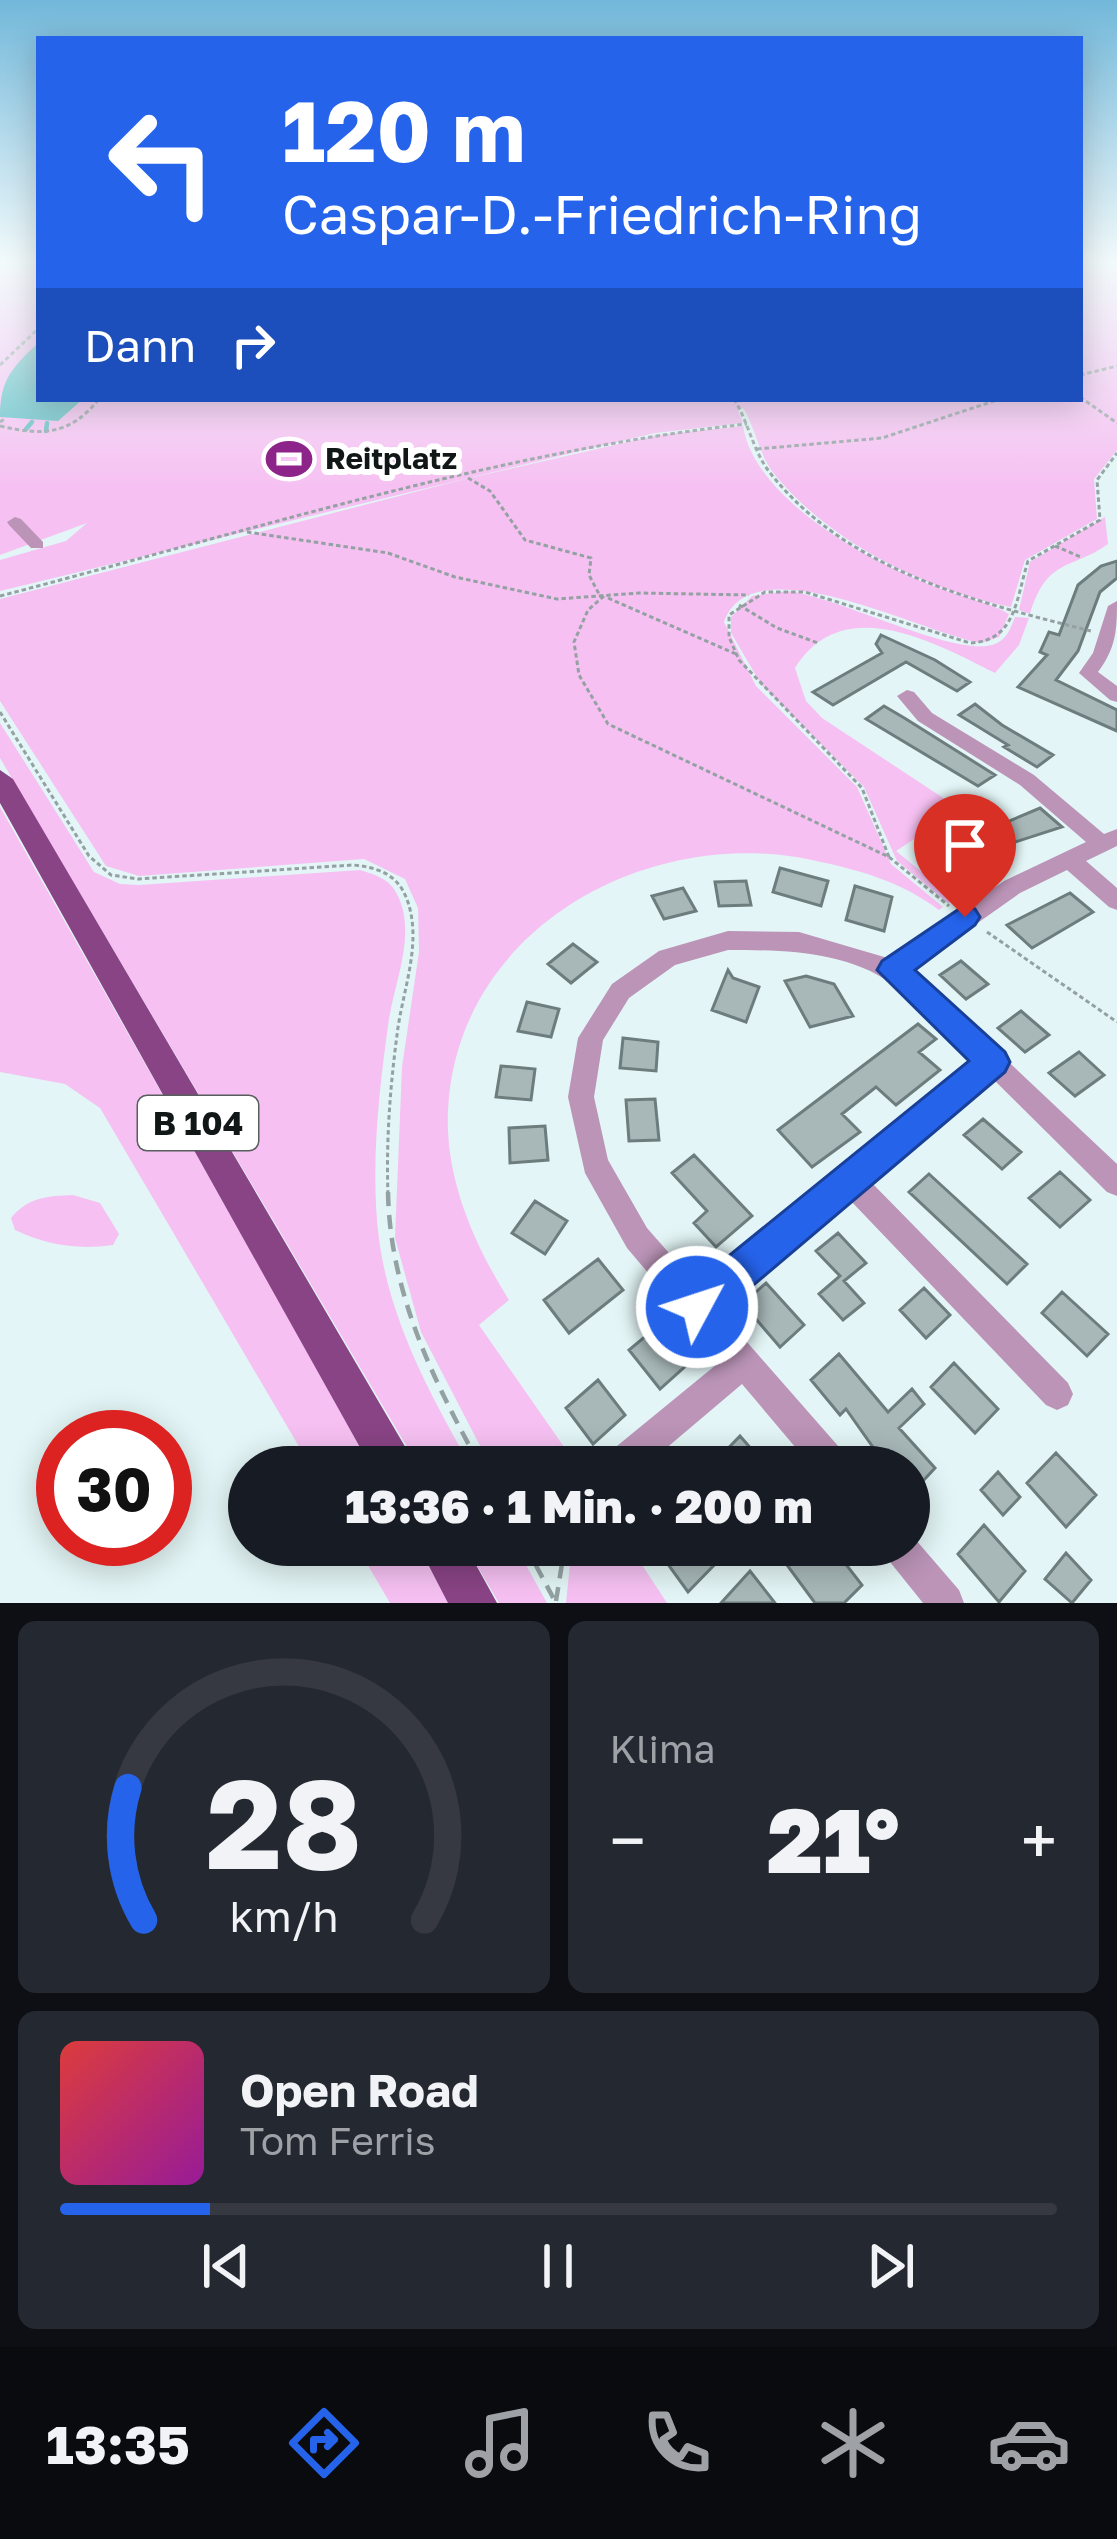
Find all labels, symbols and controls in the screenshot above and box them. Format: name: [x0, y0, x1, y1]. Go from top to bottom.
text: 120 m: [282, 80, 526, 180]
icon: left: [84, 84, 240, 240]
text: Caspar-D.-Friedrich-Ring: [282, 181, 922, 246]
icon: right: [220, 312, 286, 378]
text: Dann: [84, 318, 196, 372]
sports icon: Reitplatz: [264, 434, 314, 484]
place label: Reitplatz: [325, 440, 457, 476]
pin: [914, 794, 1016, 917]
icon: arrive: [932, 812, 998, 878]
road number: B 104: [138, 1096, 258, 1150]
position arrow: [634, 1244, 760, 1370]
speed limit sign: 30: [36, 1410, 192, 1566]
text: 13:36 · 1 Min. · 200 m: [345, 1479, 813, 1533]
text: Klima: [610, 1725, 716, 1772]
text: 28: [206, 1747, 362, 1896]
text: 21°: [767, 1785, 900, 1893]
text: −: [610, 1800, 646, 1880]
text: +: [1021, 1800, 1057, 1880]
text: km/h: [229, 1890, 338, 1941]
text: Open Road: [240, 2063, 479, 2117]
text: Tom Ferris: [240, 2117, 435, 2164]
icon: previous: [193, 2233, 259, 2299]
icon: pause: [525, 2233, 591, 2299]
icon: next: [858, 2233, 924, 2299]
icon: directions: [282, 2401, 366, 2485]
icon: music: [458, 2401, 542, 2485]
icon: phone: [635, 2401, 719, 2485]
icon: climate: [811, 2401, 895, 2485]
icon: car: [987, 2401, 1071, 2485]
text: 13:35: [46, 2411, 190, 2476]

